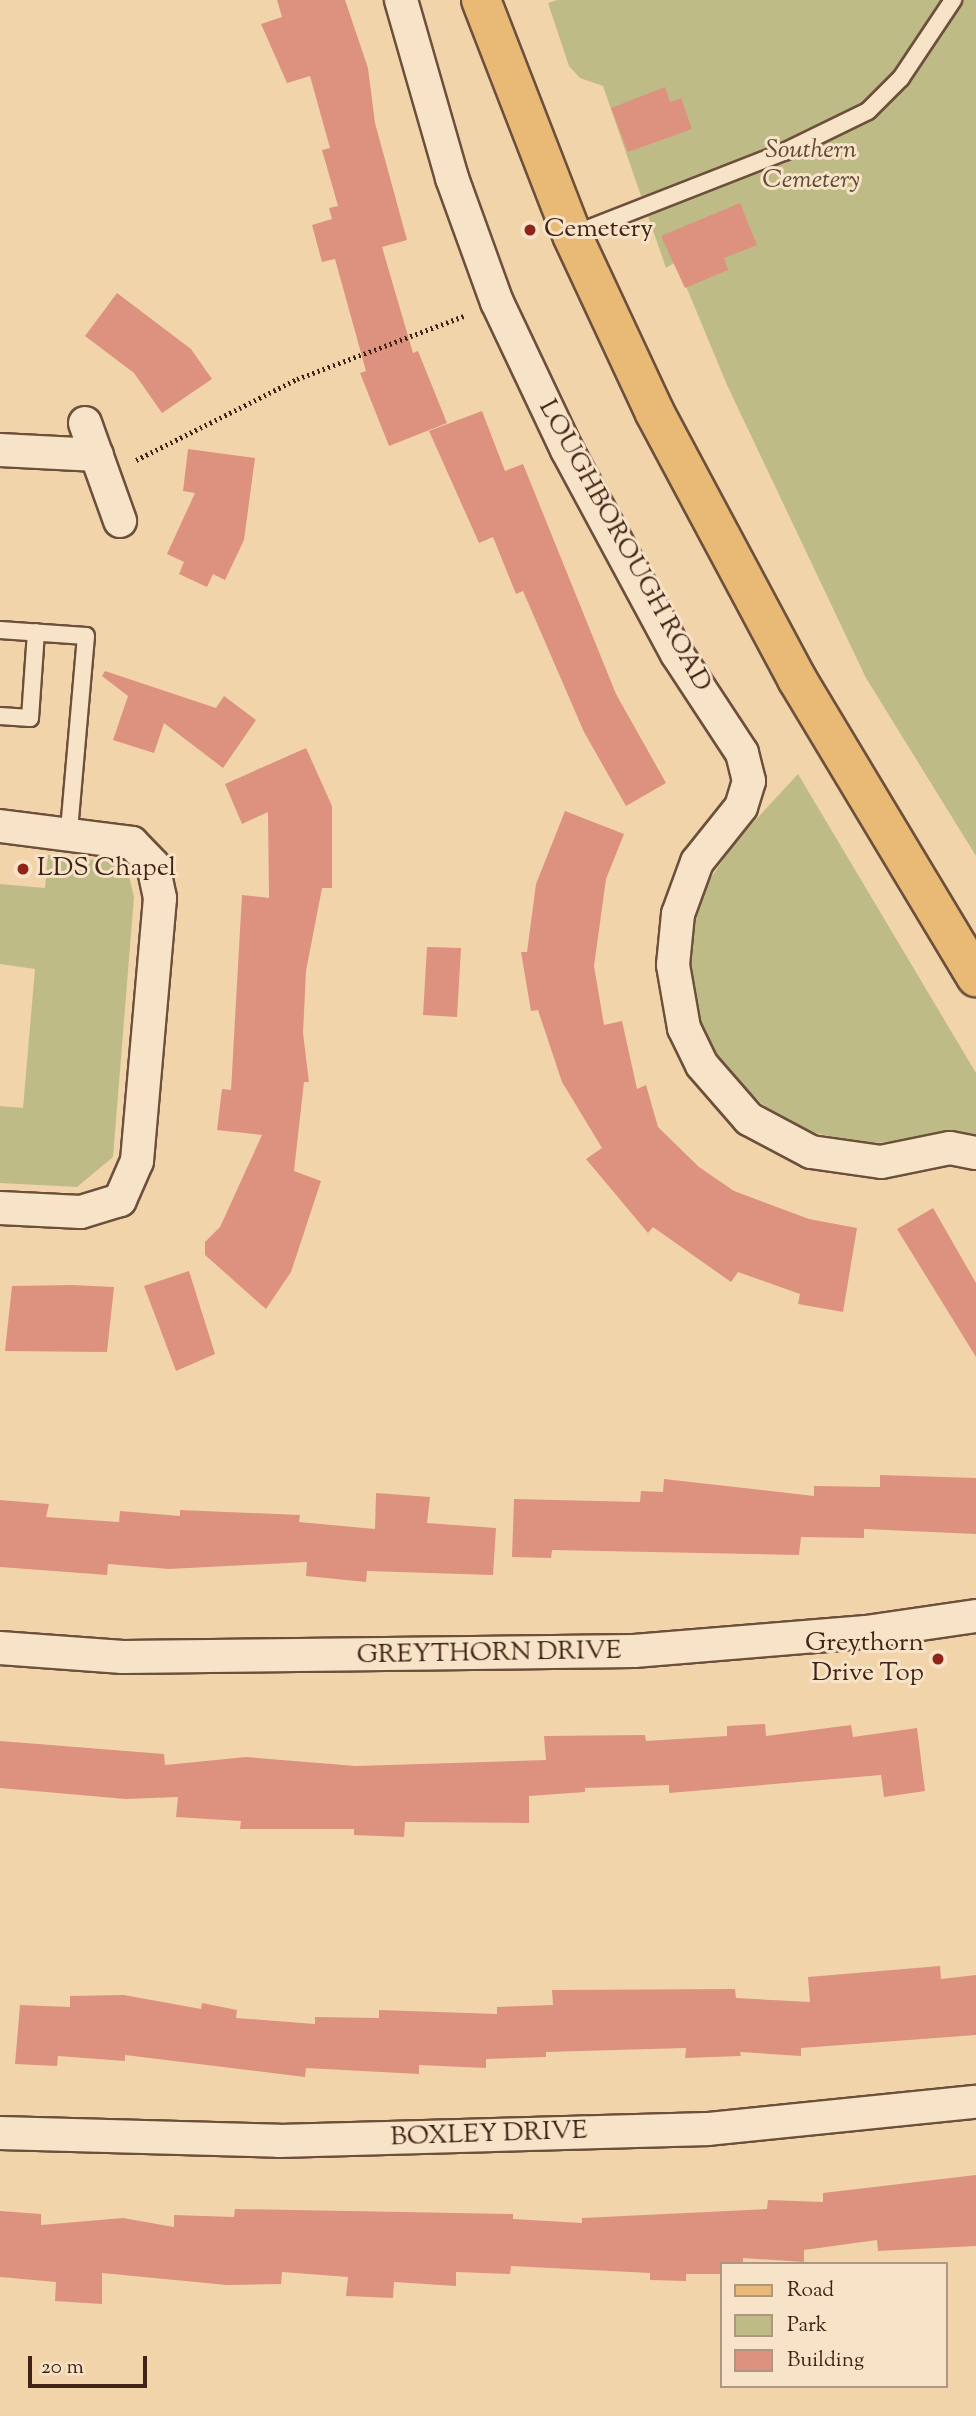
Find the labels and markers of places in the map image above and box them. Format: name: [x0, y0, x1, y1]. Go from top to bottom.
place label: Cemetery: [544, 214, 653, 246]
marker: Cemetery: [522, 222, 538, 238]
place label: LDS Chapel: [37, 853, 176, 885]
marker: LDS Chapel: [15, 861, 31, 877]
place label: Greythorn Drive Top: [805, 1628, 924, 1690]
marker: Greythorn Drive Top: [930, 1651, 946, 1667]

